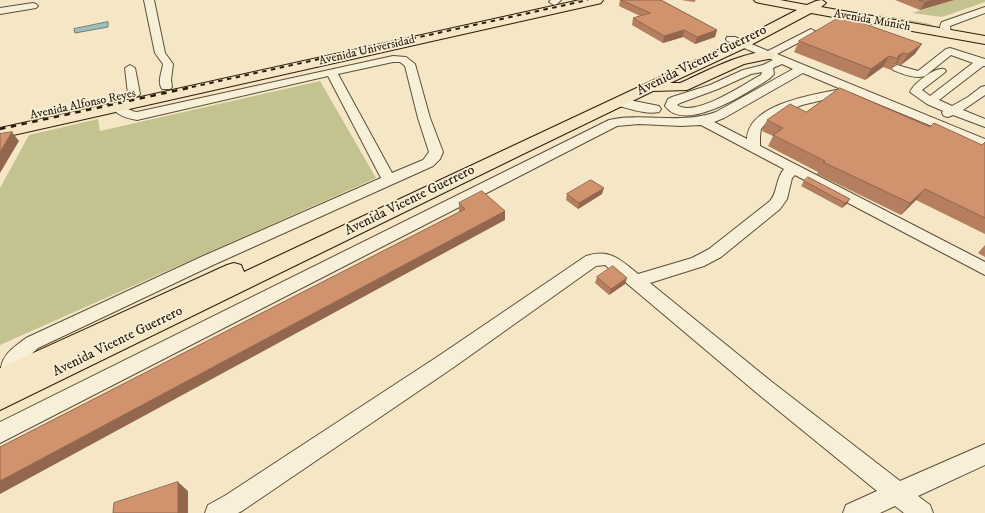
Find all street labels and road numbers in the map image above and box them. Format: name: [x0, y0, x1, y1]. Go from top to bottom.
street label: Avenida Múnich: [832, 7, 912, 35]
street label: Avenida Vicente Guerrero: [634, 22, 770, 100]
street label: Avenida Universidad: [318, 33, 416, 69]
street label: Avenida Alfonso Reyes: [29, 87, 137, 123]
street label: Avenida Vicente Guerrero: [342, 162, 478, 240]
street label: Avenida Vicente Guerrero: [50, 303, 186, 381]

